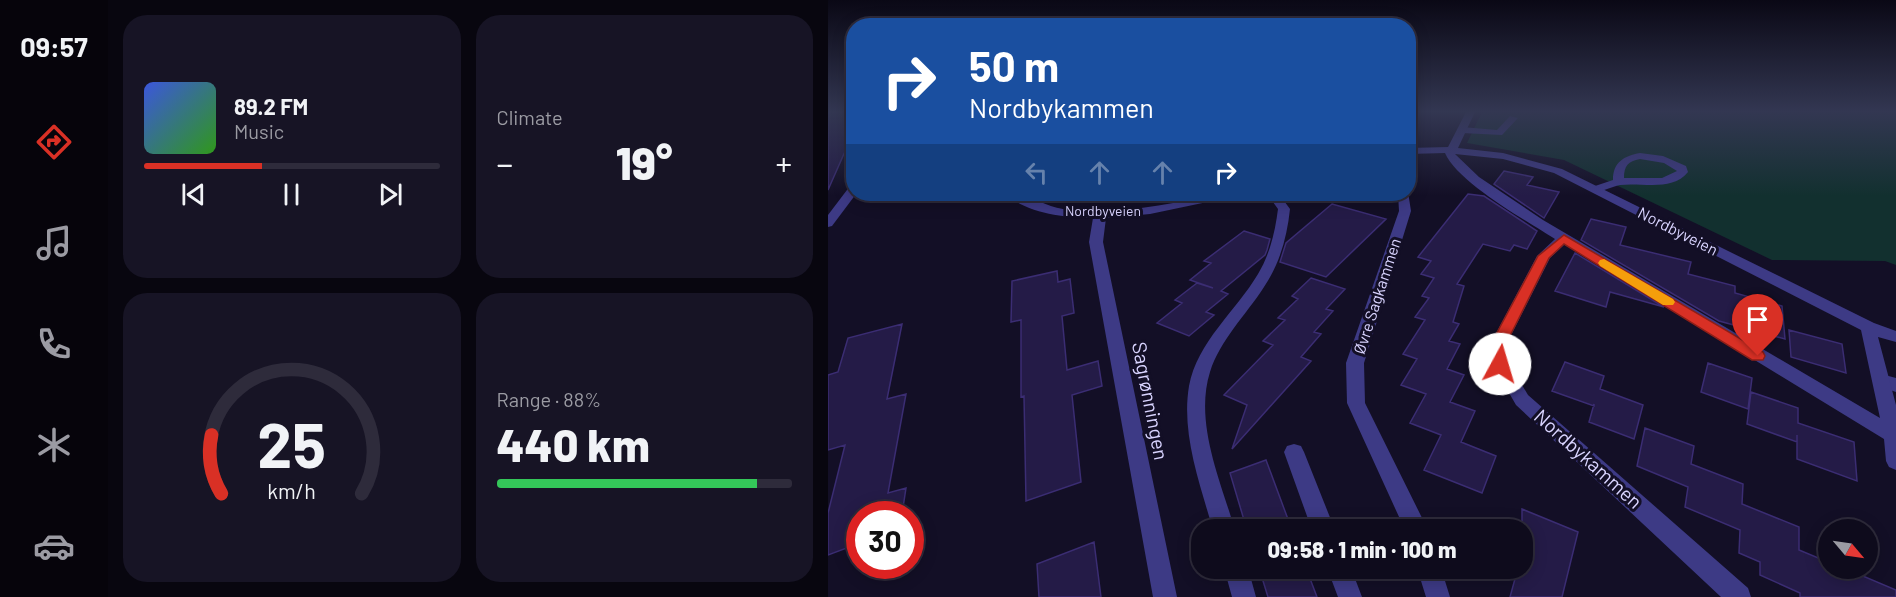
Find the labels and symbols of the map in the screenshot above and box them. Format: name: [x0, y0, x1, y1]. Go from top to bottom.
street label: Nordbyveien: [1065, 202, 1141, 219]
street label: Nordbyveien: [1635, 202, 1721, 259]
street label: Øvre Sagkammen: [1349, 236, 1404, 356]
pin: [1732, 294, 1783, 356]
position arrow: [1468, 332, 1532, 396]
street label: Sagrønningen: [1128, 340, 1174, 462]
street label: Nordbykammen: [1530, 404, 1648, 513]
speed limit sign: 30: [846, 501, 924, 579]
north arrow: [1818, 519, 1878, 579]

